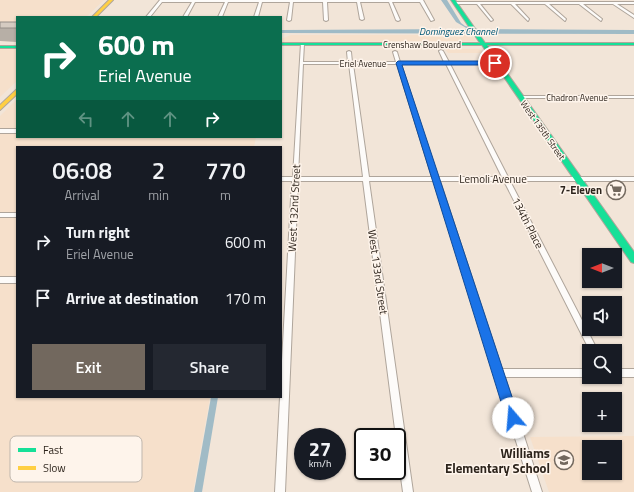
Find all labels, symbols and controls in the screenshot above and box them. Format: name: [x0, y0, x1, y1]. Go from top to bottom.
text: 600 m: [98, 23, 175, 66]
water label: Dominguez Channel: [419, 24, 499, 39]
icon: right: [32, 32, 84, 84]
street label: Crenshaw Boulevard: [383, 38, 461, 51]
pin: [478, 46, 512, 80]
icon: arrive: [484, 52, 506, 74]
street label: Eriel Avenue: [340, 57, 387, 70]
text: Eriel Avenue: [98, 62, 192, 89]
street label: Chadron Avenue: [546, 91, 608, 104]
street label: West 135th Street: [518, 98, 569, 163]
icon: left: [75, 108, 97, 130]
icon: ahead: [117, 108, 139, 130]
icon: ahead: [159, 108, 181, 130]
icon: right: [201, 108, 223, 130]
text: 06:08: [52, 152, 112, 188]
text: 2: [152, 152, 165, 188]
text: 770: [205, 152, 246, 188]
street label: West 132nd Street: [284, 164, 304, 252]
street label: Lemoli Avenue: [459, 171, 527, 187]
supermarket icon: 7-Eleven: [605, 179, 627, 201]
place label: 7-Eleven: [560, 182, 602, 198]
text: Arrival: [64, 185, 100, 205]
text: min: [148, 185, 169, 205]
text: m: [220, 185, 231, 205]
street label: 134th Place: [508, 195, 548, 252]
text: Turn right: [66, 221, 130, 244]
street label: West 133rd Street: [364, 229, 392, 315]
icon: right: [32, 231, 54, 253]
text: 600 m: [225, 231, 266, 254]
text: Eriel Avenue: [66, 244, 134, 264]
north arrow: [582, 248, 622, 288]
map controls: [582, 248, 622, 480]
icon: arrive: [32, 287, 54, 309]
text: Arrive at destination: [66, 287, 199, 310]
text: 170 m: [225, 287, 266, 310]
button: sound: [582, 296, 622, 336]
button: Exit: [32, 344, 145, 390]
button: Share: [153, 344, 266, 390]
button: search: [582, 344, 622, 384]
button: +: [582, 392, 622, 432]
position arrow: [492, 397, 534, 439]
speed limit sign: 30: [354, 428, 406, 480]
text: 27: [309, 433, 331, 464]
legend: [10, 436, 142, 482]
button: −: [582, 440, 622, 480]
text: Fast: [43, 442, 63, 458]
place label: Williams Elementary School: [445, 443, 550, 478]
school or university icon: Williams Elementary School: [553, 449, 575, 471]
text: km/h: [309, 456, 331, 471]
text: Slow: [43, 460, 66, 476]

